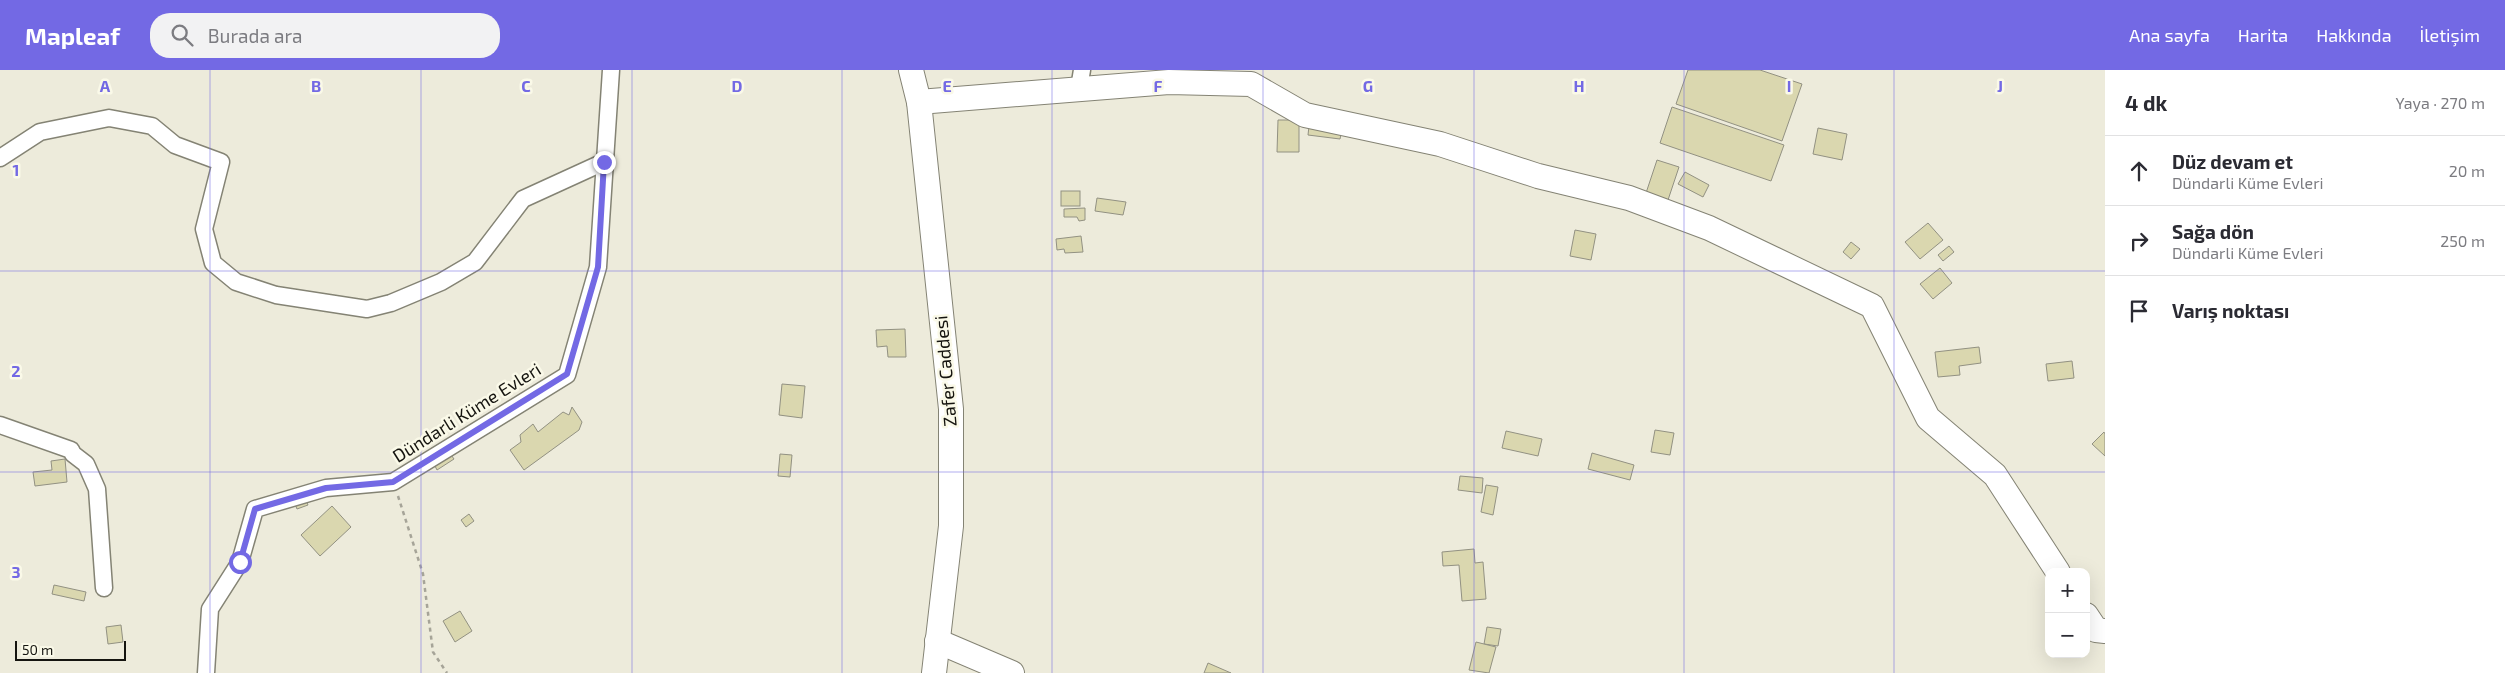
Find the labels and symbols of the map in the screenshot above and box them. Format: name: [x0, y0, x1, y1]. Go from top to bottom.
text: A: [100, 76, 111, 95]
text: B: [311, 76, 321, 95]
text: C: [521, 76, 531, 95]
text: D: [732, 76, 743, 95]
text: E: [942, 76, 952, 95]
text: F: [1154, 76, 1163, 95]
text: G: [1363, 76, 1373, 95]
text: H: [1573, 76, 1585, 95]
text: I: [1787, 76, 1791, 95]
text: J: [1997, 76, 2003, 95]
route end: [593, 151, 616, 174]
text: 1: [13, 160, 19, 179]
street label: Zafer Caddesi: [929, 315, 961, 428]
street label: Dündarli Küme Evleri: [388, 358, 545, 467]
text: 2: [11, 361, 21, 380]
route start: [229, 551, 252, 574]
text: 3: [11, 562, 21, 581]
scale bar: [15, 638, 126, 661]

